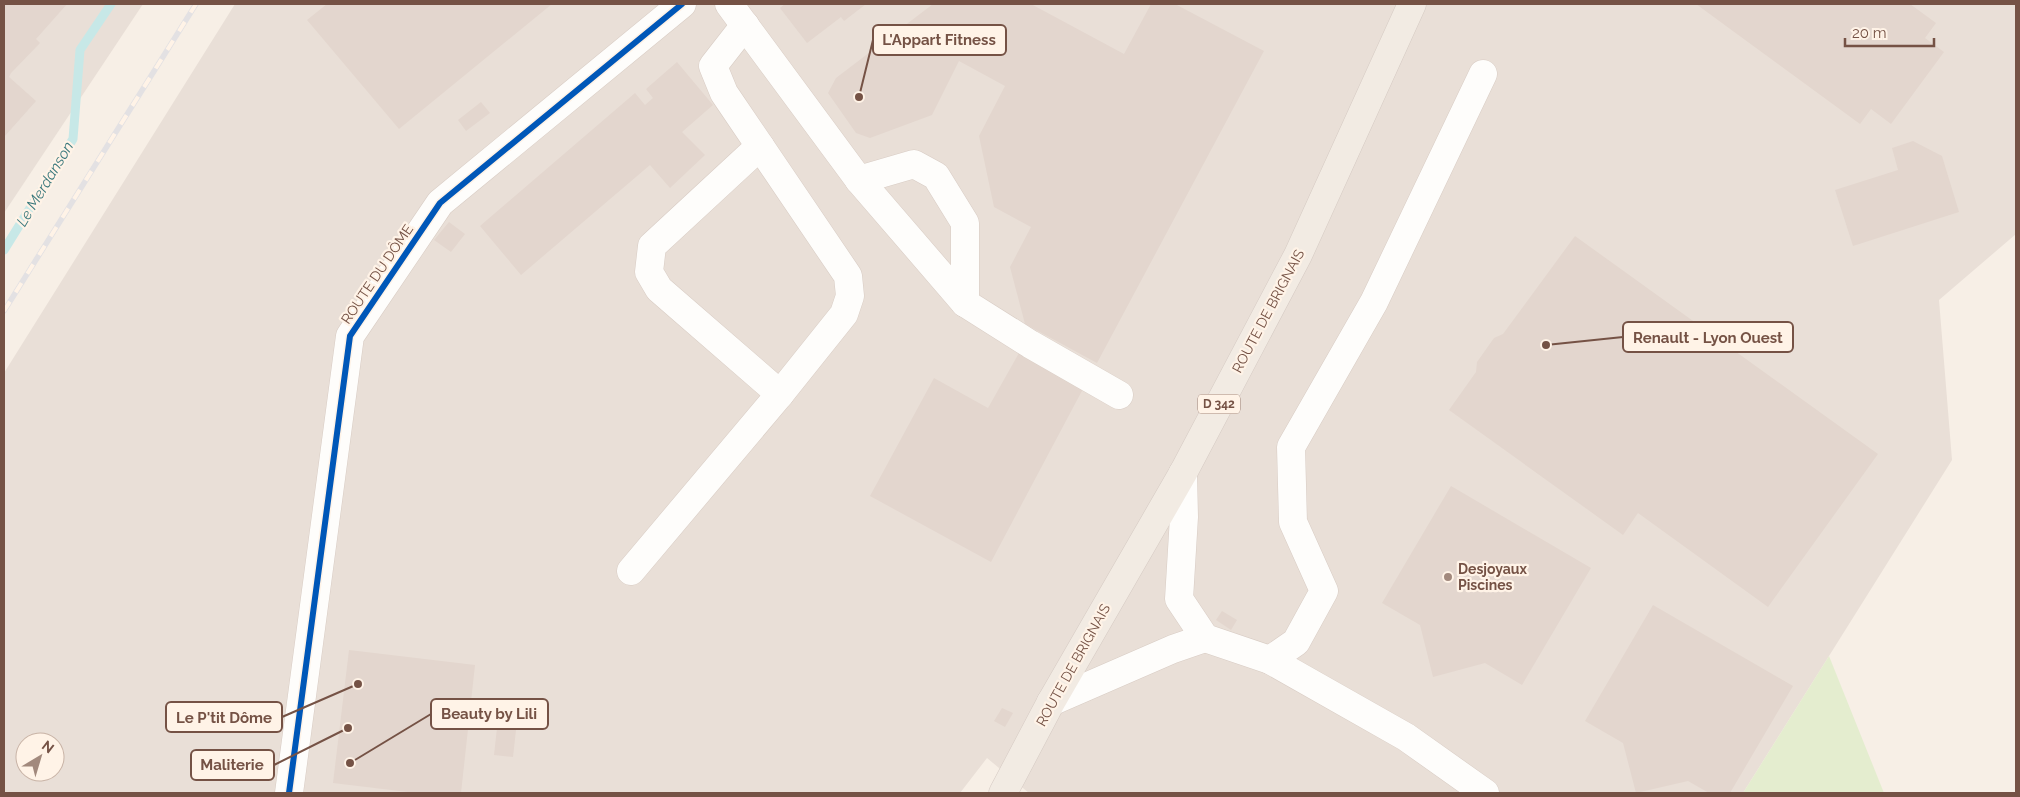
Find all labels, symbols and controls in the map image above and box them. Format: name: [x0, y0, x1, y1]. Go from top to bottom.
scale bar: [1845, 15, 1934, 47]
text: 20 m: [1852, 24, 1887, 42]
callout: L'Appart Fitness: [873, 25, 1006, 55]
text: L'Appart Fitness: [882, 31, 996, 49]
water label: Le Merdanson: [13, 138, 77, 230]
street label: ROUTE DU DÔME: [337, 221, 416, 327]
street label: ROUTE DE BRIGNAIS: [1229, 246, 1307, 375]
callout: Renault - Lyon Ouest: [1623, 322, 1793, 352]
text: Renault - Lyon Ouest: [1633, 329, 1783, 347]
road number: D 342: [1198, 394, 1240, 414]
place label: Desjoyaux Piscines: [1458, 561, 1527, 593]
marker: Desjoyaux Piscines: [1442, 571, 1454, 583]
street label: ROUTE DE BRIGNAIS: [1033, 601, 1113, 729]
callout: Beauty by Lili: [431, 699, 548, 729]
callout: Le P'tit Dôme: [166, 702, 282, 732]
text: Beauty by Lili: [441, 705, 537, 723]
text: Le P'tit Dôme: [176, 709, 272, 727]
north arrow: [15, 732, 65, 782]
text: N: [39, 737, 57, 756]
callout: Maliterie: [191, 750, 274, 780]
text: Maliterie: [200, 756, 264, 774]

